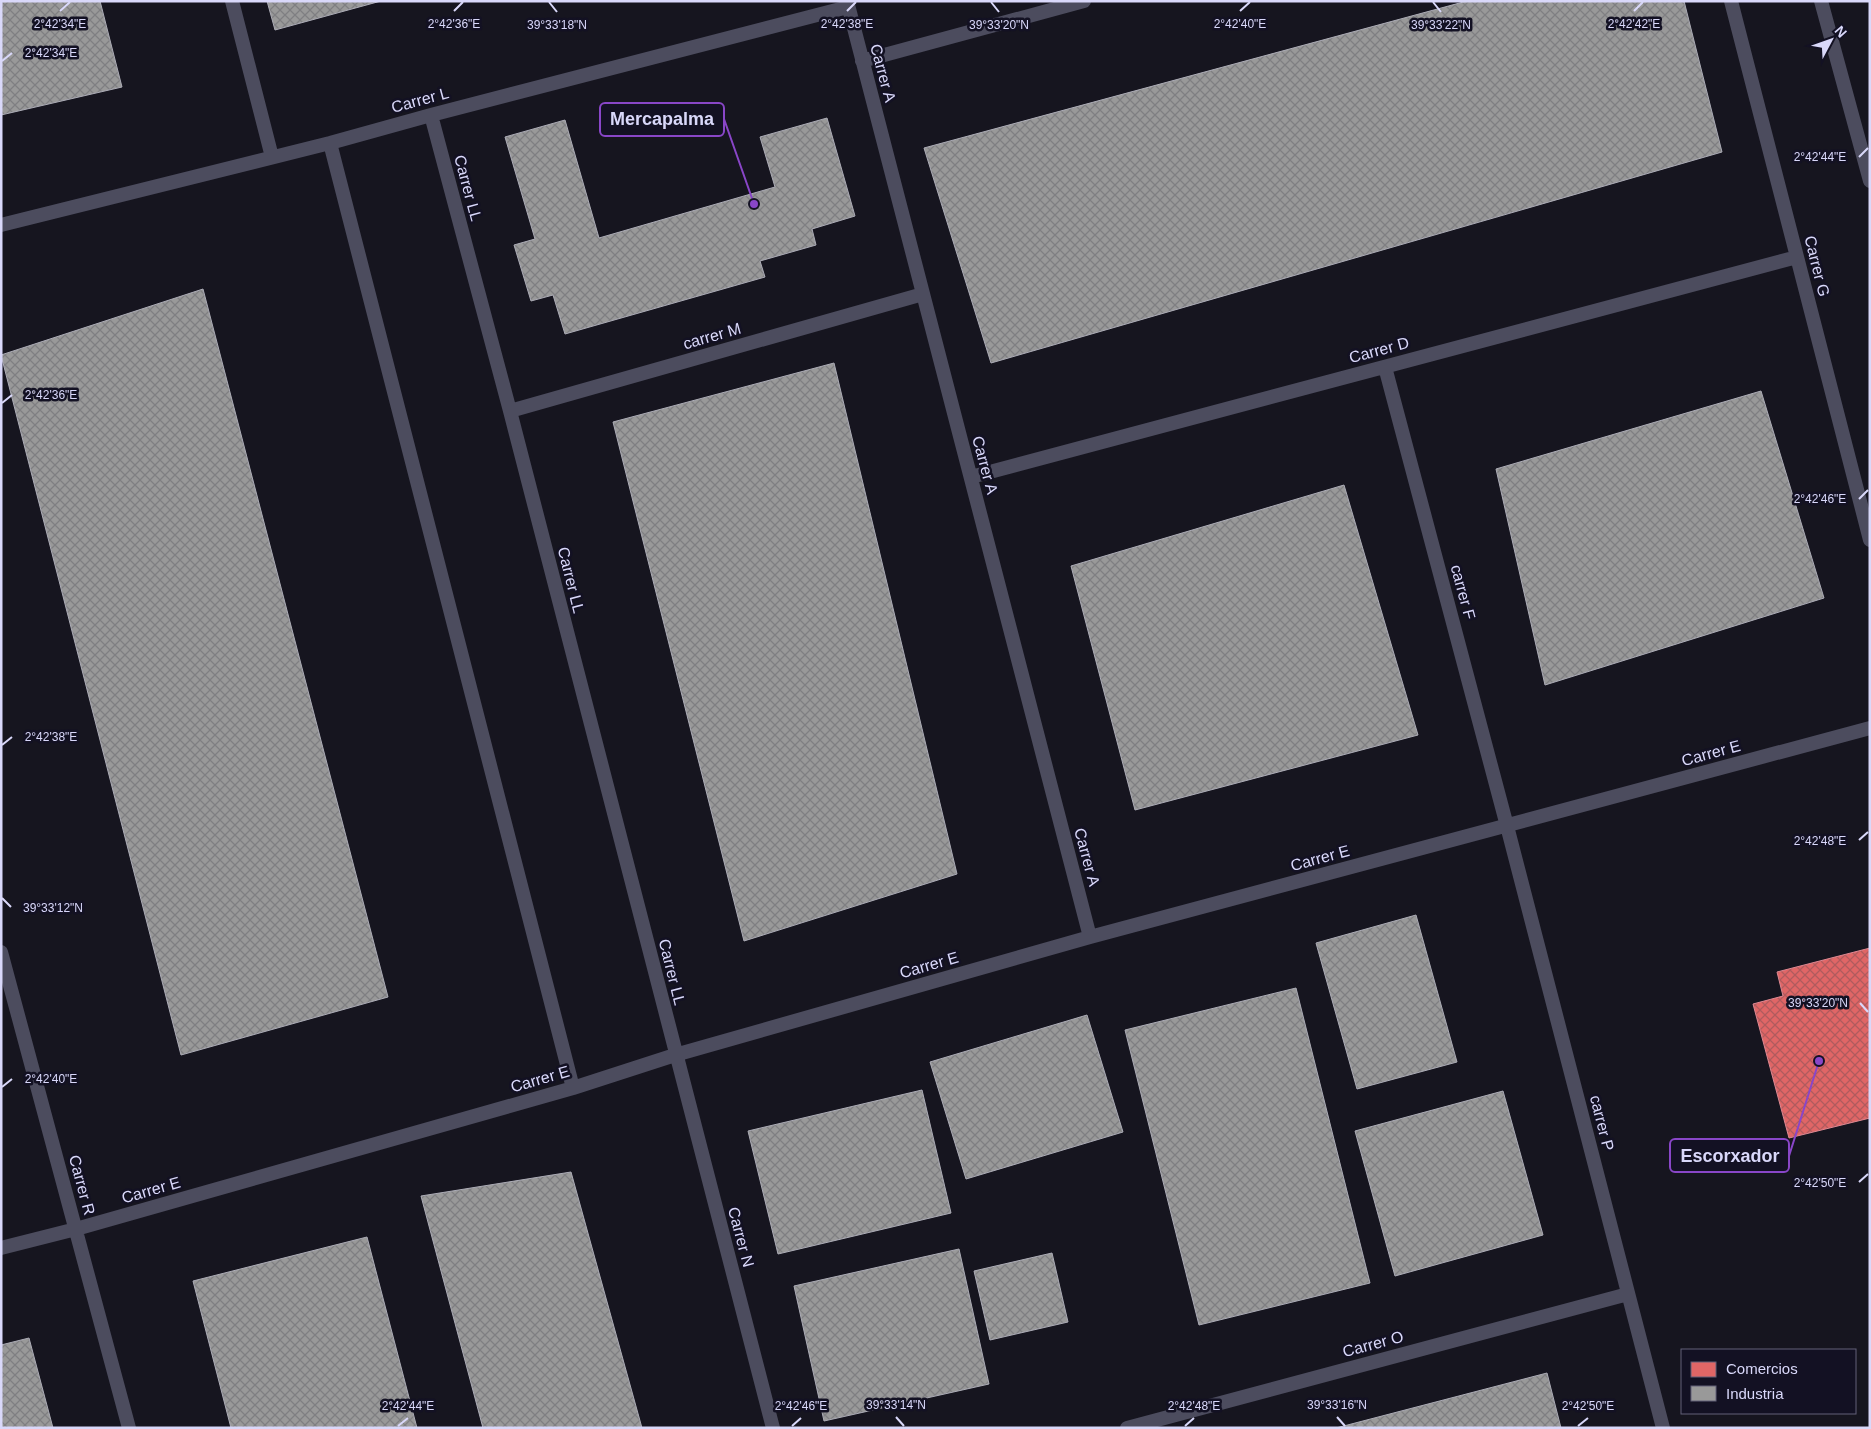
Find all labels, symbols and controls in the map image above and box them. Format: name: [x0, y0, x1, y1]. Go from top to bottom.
north arrow: [1806, 15, 1856, 65]
text: 2°42'34"E: [34, 17, 86, 31]
text: 2°42'36"E: [428, 17, 480, 31]
text: 2°42'38"E: [821, 17, 873, 31]
text: 2°42'40"E: [1214, 17, 1266, 31]
text: 2°42'42"E: [1608, 17, 1660, 31]
text: 39°33'18"N: [527, 18, 587, 32]
text: 39°33'20"N: [969, 18, 1029, 32]
text: 39°33'22"N: [1411, 18, 1471, 32]
text: N: [1831, 22, 1850, 41]
street label: Carrer A: [867, 42, 899, 104]
text: 2°42'34"E: [25, 46, 77, 60]
street label: Carrer L: [389, 84, 451, 116]
callout: Mercapalma: [600, 103, 724, 136]
text: Mercapalma: [610, 109, 715, 129]
text: 2°42'44"E: [1794, 150, 1846, 164]
street label: Carrer LL: [451, 153, 485, 223]
street label: Carrer G: [1801, 234, 1833, 298]
street label: carrer M: [681, 320, 743, 352]
street label: Carrer D: [1347, 334, 1411, 366]
text: 2°42'36"E: [25, 388, 77, 402]
street label: Carrer A: [969, 434, 1001, 496]
text: 2°42'46"E: [1794, 492, 1846, 506]
street label: Carrer LL: [555, 545, 587, 615]
street label: carrer F: [1448, 563, 1479, 621]
text: 2°42'38"E: [25, 730, 77, 744]
street label: Carrer E: [1680, 737, 1742, 769]
street label: Carrer A: [1071, 826, 1103, 888]
text: 2°42'48"E: [1794, 834, 1846, 848]
street label: Carrer E: [1289, 842, 1351, 874]
text: 39°33'12"N: [23, 901, 83, 915]
street label: Carrer LL: [656, 937, 688, 1007]
street label: Carrer E: [898, 948, 960, 982]
text: 39°33'20"N: [1788, 996, 1848, 1010]
street label: Carrer E: [509, 1062, 571, 1096]
text: 2°42'40"E: [25, 1072, 77, 1086]
street label: carrer P: [1587, 1093, 1617, 1153]
callout: Escorxador: [1670, 1139, 1789, 1172]
text: Escorxador: [1680, 1146, 1780, 1166]
street label: Carrer R: [66, 1153, 98, 1217]
street label: Carrer E: [120, 1173, 182, 1207]
text: 2°42'50"E: [1794, 1176, 1846, 1190]
street label: Carrer N: [725, 1205, 757, 1269]
street label: Carrer O: [1341, 1328, 1405, 1360]
legend: [1681, 1349, 1856, 1414]
text: Comercios: [1726, 1360, 1798, 1377]
text: Industria: [1726, 1385, 1784, 1402]
text: 39°33'14"N: [866, 1398, 926, 1412]
text: 39°33'16"N: [1307, 1398, 1367, 1412]
text: 2°42'44"E: [382, 1399, 434, 1413]
text: 2°42'46"E: [775, 1399, 827, 1413]
text: 2°42'48"E: [1168, 1399, 1220, 1413]
text: 2°42'50"E: [1562, 1399, 1614, 1413]

